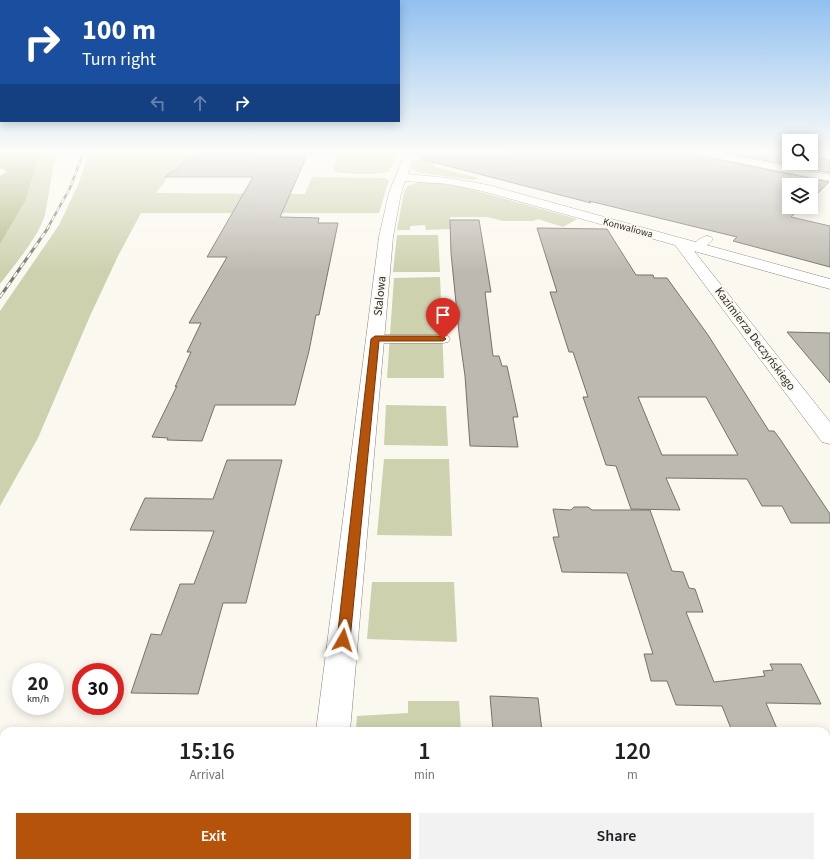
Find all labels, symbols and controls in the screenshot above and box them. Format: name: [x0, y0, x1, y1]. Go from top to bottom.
text: 100 m: [82, 10, 156, 50]
icon: right: [16, 16, 68, 68]
text: Turn right: [82, 47, 156, 72]
icon: left: [147, 92, 169, 114]
icon: ahead: [189, 92, 211, 114]
icon: right: [231, 92, 253, 114]
map controls: [782, 134, 818, 214]
button: search: [782, 134, 818, 170]
button: layers: [782, 178, 818, 214]
street label: Konwaliowa: [601, 215, 655, 241]
street label: Stalowa: [369, 275, 391, 317]
street label: Kazimierza Deczyńskiego: [710, 284, 800, 394]
pin: [426, 298, 460, 339]
icon: arrive: [432, 304, 454, 326]
position arrow: [322, 619, 364, 661]
speed limit sign: 30: [72, 663, 124, 715]
text: 20: [27, 670, 49, 698]
text: km/h: [27, 692, 49, 706]
text: 15:16: [179, 734, 235, 769]
text: 1: [418, 734, 431, 769]
text: 120: [614, 734, 651, 769]
text: Arrival: [189, 766, 224, 784]
text: min: [414, 766, 435, 784]
text: m: [627, 766, 638, 784]
button: Exit: [16, 813, 411, 859]
button: Share: [419, 813, 814, 859]

